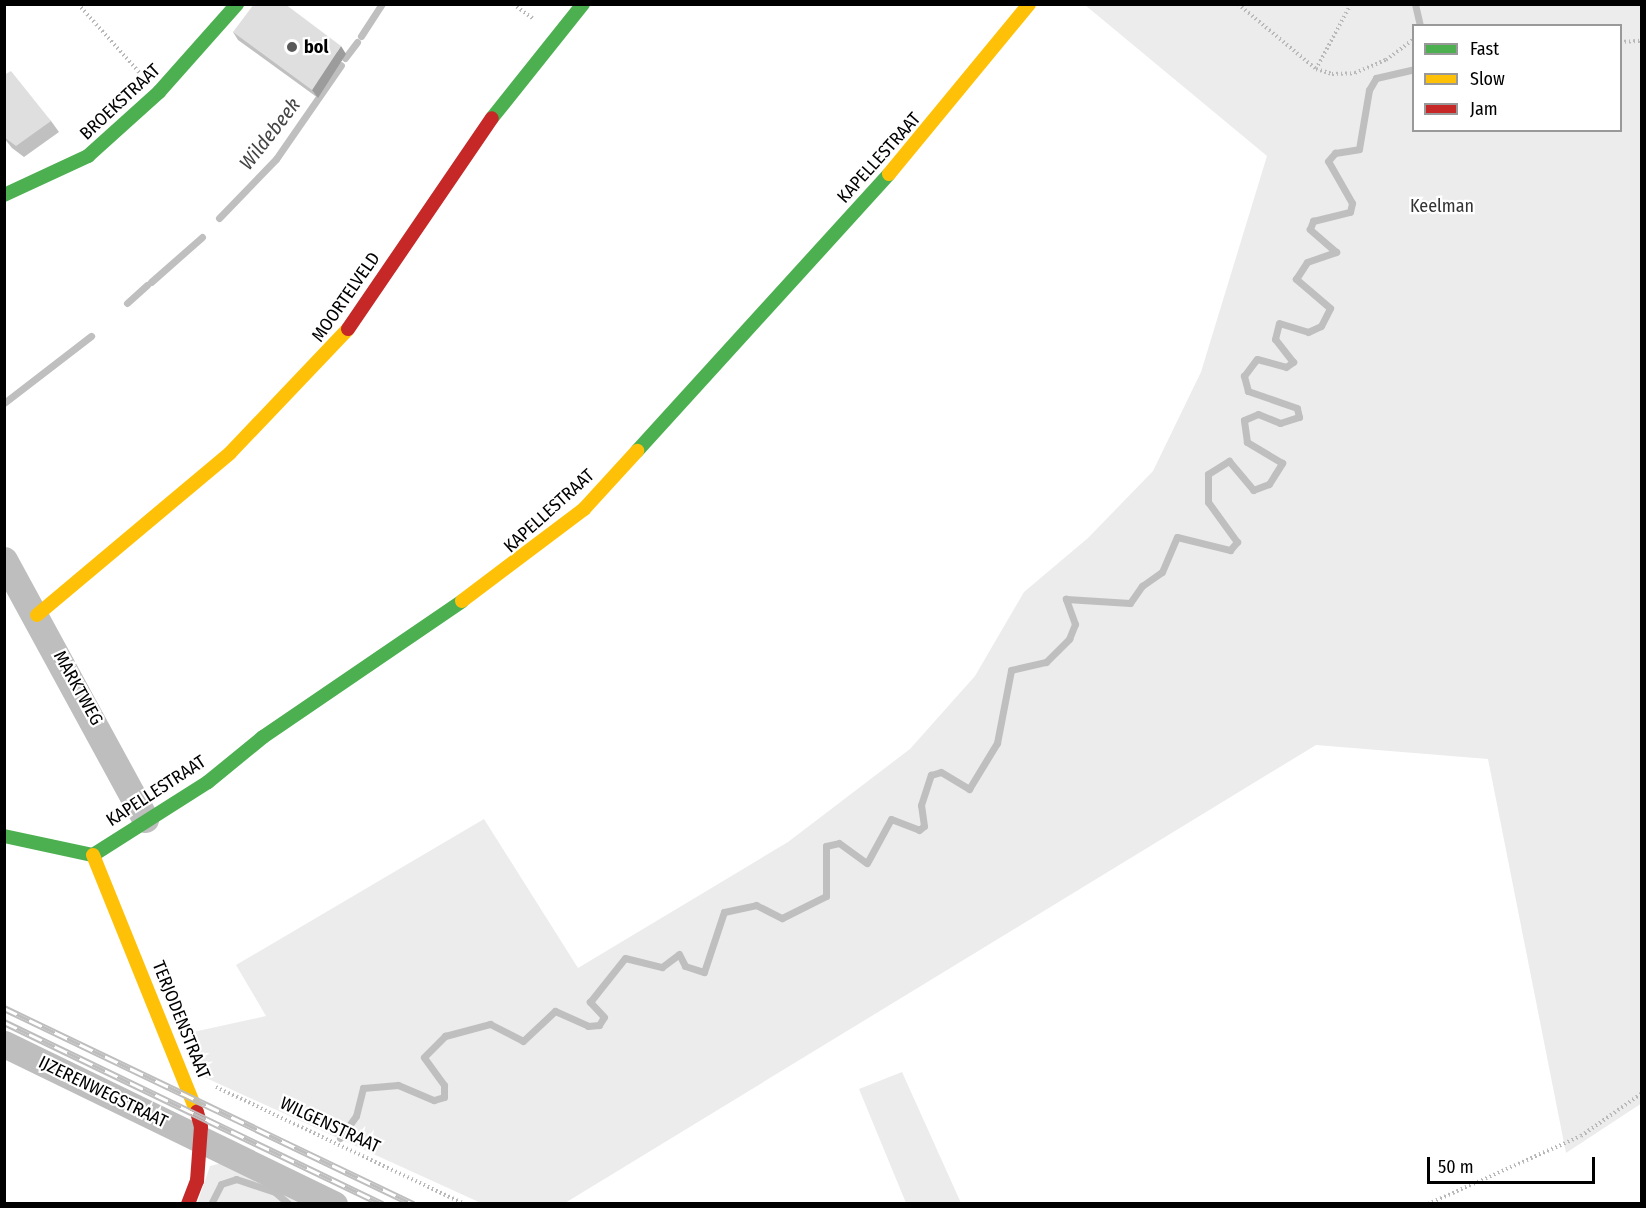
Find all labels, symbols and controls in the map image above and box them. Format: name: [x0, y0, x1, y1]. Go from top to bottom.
legend: [1412, 24, 1622, 132]
place label: bol: [304, 36, 328, 58]
text: Fast: [1470, 38, 1499, 60]
marker: bol: [285, 40, 299, 54]
street label: BROEKSTRAAT: [75, 59, 165, 145]
text: Slow: [1470, 68, 1505, 90]
water label: Wildebeek: [235, 93, 305, 175]
text: Jam: [1470, 98, 1498, 120]
street label: KAPELLESTRAAT: [833, 108, 925, 208]
park label: Keelman: [1410, 195, 1474, 217]
street label: MOORTELVELD: [307, 248, 385, 346]
street label: KAPELLESTRAAT: [499, 465, 599, 557]
street label: MARKTWEG: [49, 647, 107, 729]
street label: KAPELLESTRAAT: [102, 751, 210, 831]
street label: TERJODENSTRAAT: [147, 958, 215, 1082]
street label: IJZERENWEGSTRAAT: [35, 1051, 171, 1133]
street label: WILGENSTRAAT: [276, 1092, 384, 1158]
scale bar: [1430, 1145, 1598, 1183]
text: 50 m: [1438, 1156, 1474, 1178]

